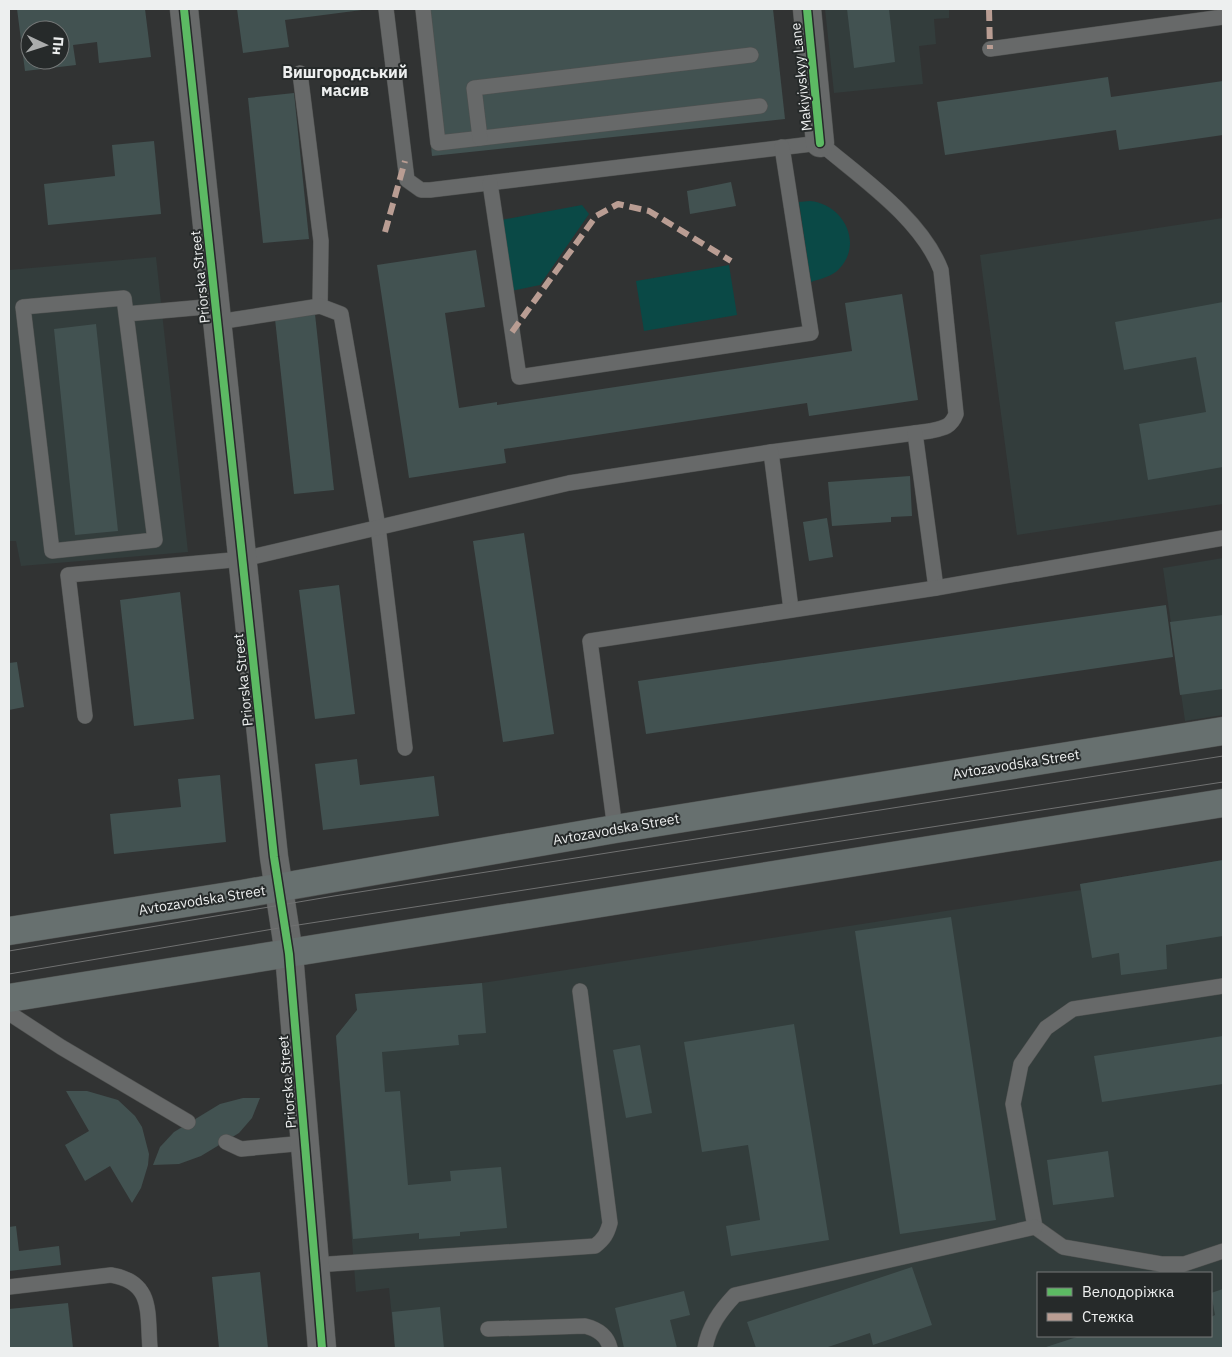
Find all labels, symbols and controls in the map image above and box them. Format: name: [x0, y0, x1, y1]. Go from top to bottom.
north arrow: [20, 20, 70, 70]
street label: Makiyivskyy Lane: [786, 22, 816, 132]
text: Пн: [48, 36, 68, 56]
district label: Вишгородський масив: [282, 62, 408, 100]
street label: Priorska Street: [186, 230, 214, 324]
street label: Priorska Street: [229, 633, 257, 727]
street label: Avtozavodska Street: [951, 745, 1081, 783]
street label: Avtozavodska Street: [551, 809, 681, 849]
street label: Avtozavodska Street: [137, 881, 267, 919]
street label: Priorska Street: [274, 1035, 300, 1129]
legend: [1037, 1272, 1212, 1337]
text: Велодоріжка: [1082, 1282, 1174, 1301]
text: Стежка: [1082, 1307, 1134, 1326]

